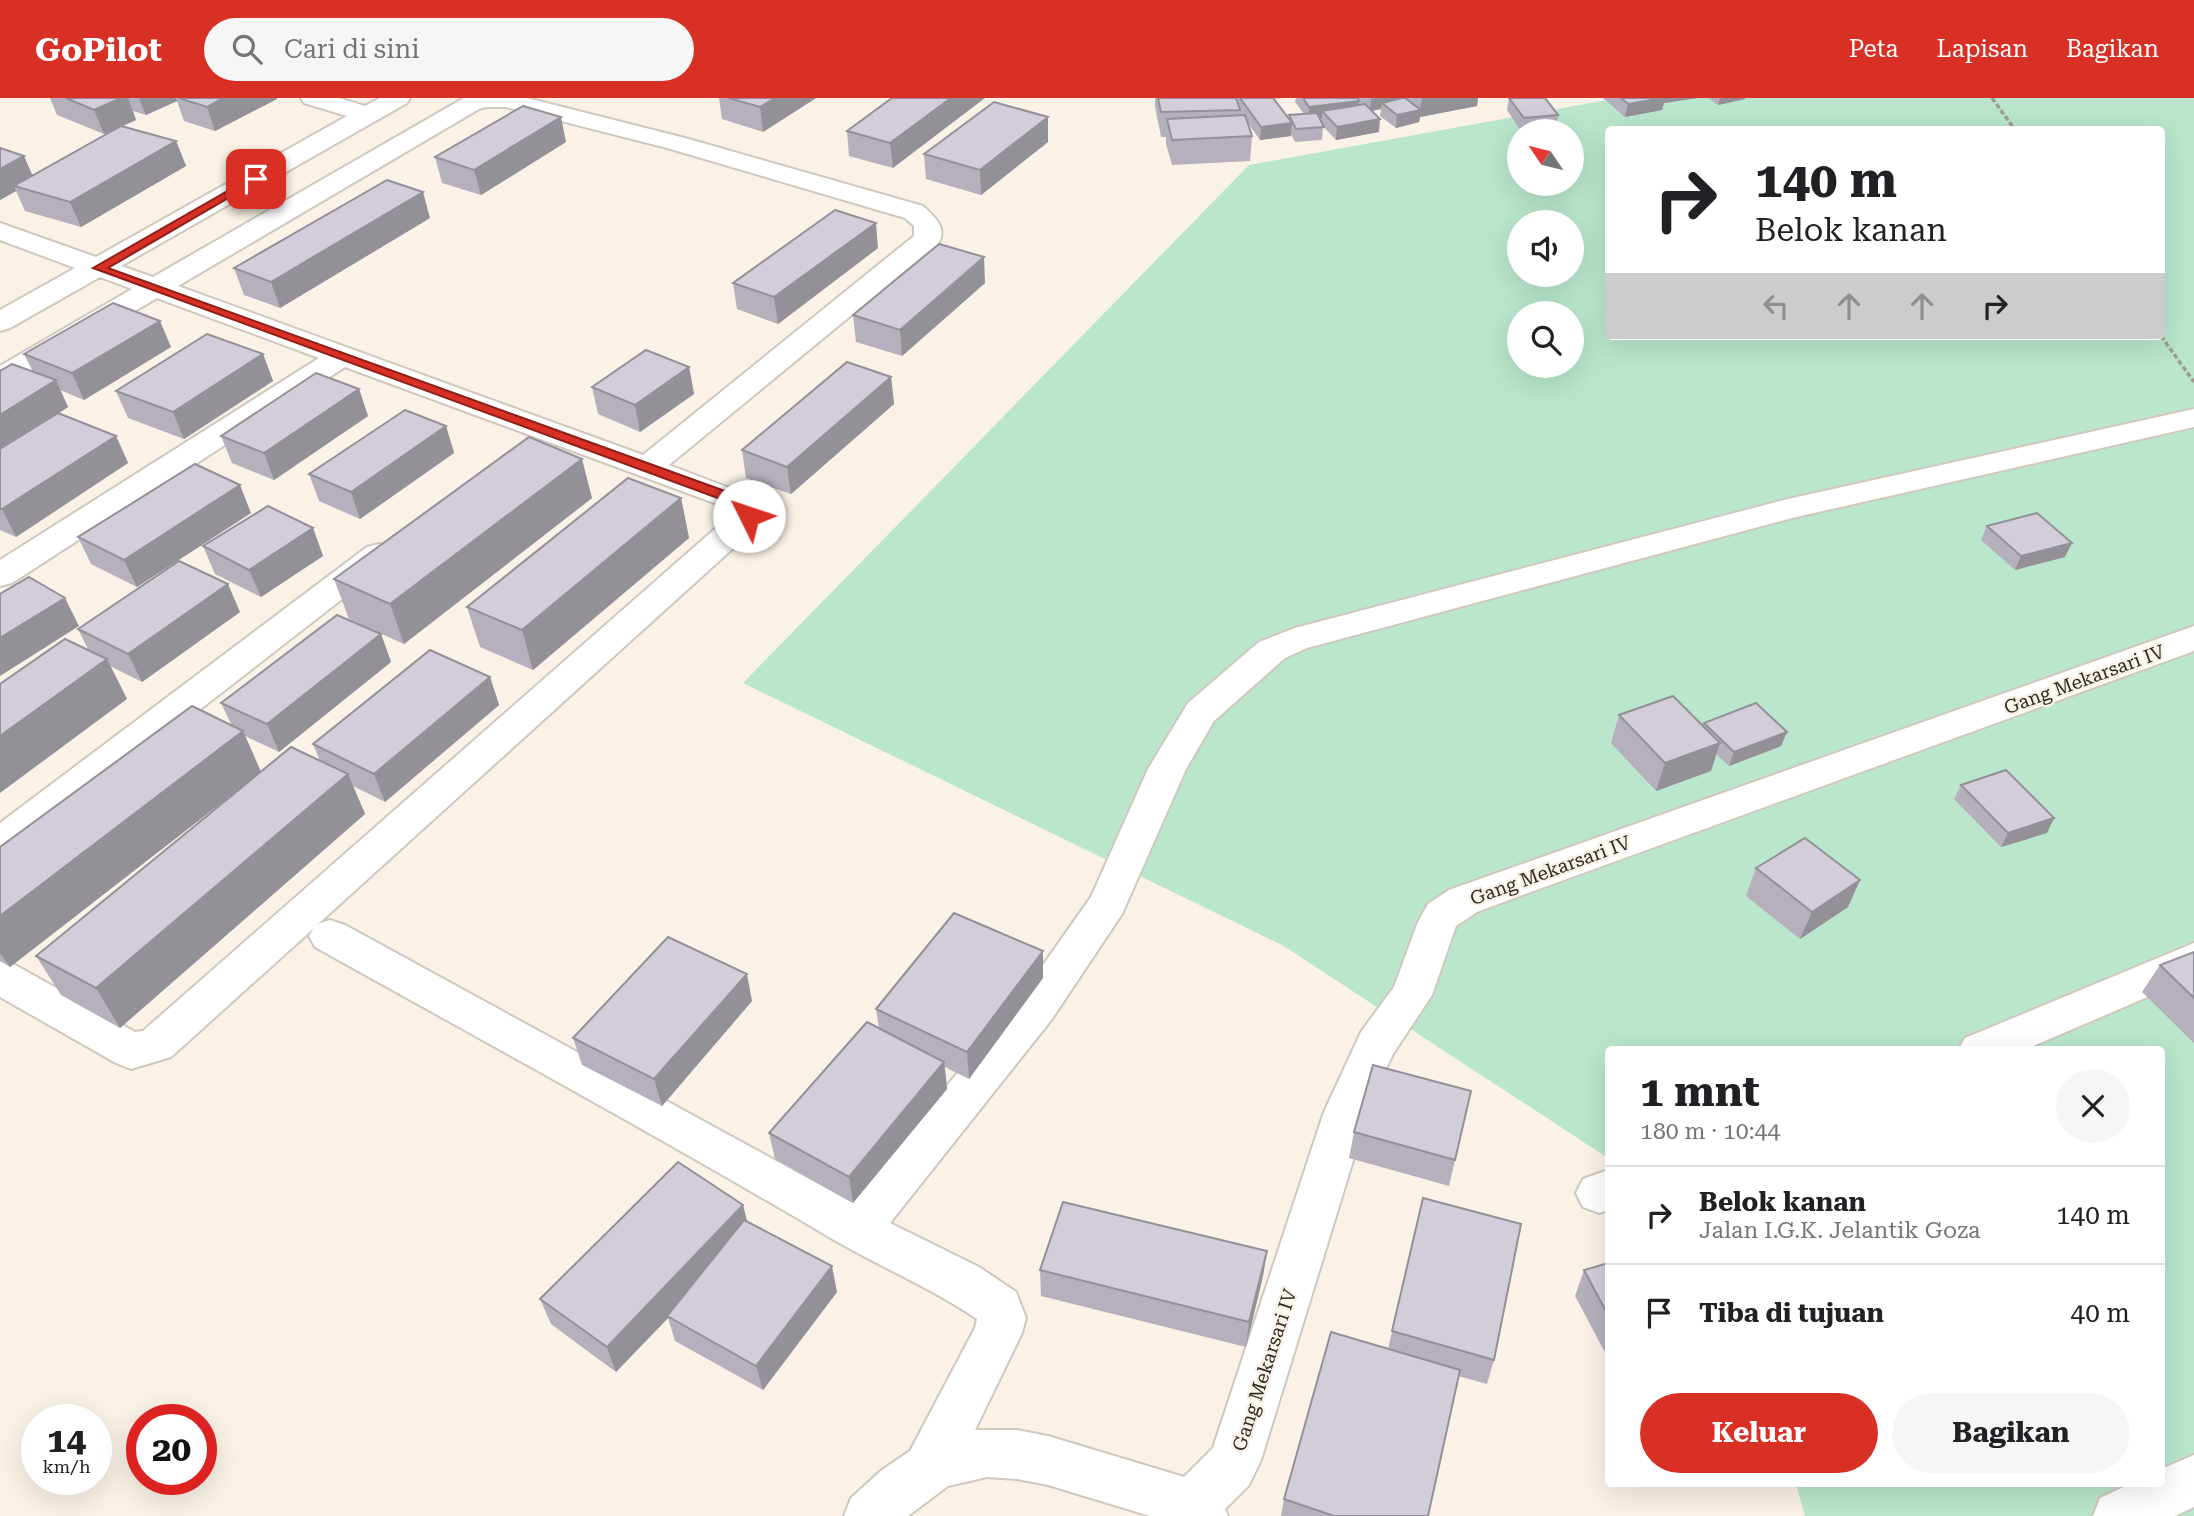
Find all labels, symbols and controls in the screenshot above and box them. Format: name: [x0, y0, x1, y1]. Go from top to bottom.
search box: [204, 18, 694, 81]
text: GoPilot: [35, 30, 162, 69]
icon: search: [228, 30, 266, 68]
text: Cari di sini: [284, 34, 420, 64]
text: Peta: [1849, 35, 1899, 63]
text: Lapisan: [1937, 35, 2028, 63]
text: Bagikan: [2066, 35, 2159, 63]
north arrow: [1507, 119, 1584, 196]
map controls: [1507, 119, 1584, 378]
pin: [226, 149, 286, 209]
text: 140 m: [1755, 152, 1897, 209]
icon: right: [1640, 154, 1731, 245]
icon: arrive: [237, 160, 275, 198]
button: sound: [1507, 210, 1584, 287]
text: Belok kanan: [1755, 211, 1947, 249]
icon: left: [1757, 287, 1795, 325]
icon: ahead: [1830, 287, 1868, 325]
icon: ahead: [1903, 287, 1941, 325]
icon: right: [1976, 287, 2014, 325]
button: search: [1507, 301, 1584, 378]
position arrow: [712, 479, 786, 553]
street label: Gang Mekarsari IV: [2001, 639, 2168, 719]
street label: Gang Mekarsari IV: [1467, 830, 1634, 910]
text: 1 mnt: [1640, 1067, 1760, 1116]
button: close: [2056, 1069, 2130, 1143]
text: 180 m · 10:44: [1640, 1118, 1780, 1145]
text: Belok kanan: [1699, 1187, 1866, 1217]
icon: right: [1640, 1196, 1678, 1234]
text: 140 m: [2056, 1200, 2130, 1230]
text: Jalan I.G.K. Jelantik Goza: [1699, 1217, 1981, 1244]
street label: Gang Mekarsari IV: [1227, 1285, 1302, 1454]
icon: arrive: [1640, 1294, 1678, 1332]
text: Tiba di tujuan: [1699, 1298, 1884, 1328]
text: 40 m: [2071, 1298, 2130, 1328]
button: Keluar: [1640, 1393, 1878, 1473]
button: Bagikan: [1892, 1393, 2130, 1473]
speed limit sign: 20: [126, 1404, 217, 1495]
text: 14: [47, 1420, 86, 1461]
text: km/h: [42, 1456, 91, 1477]

